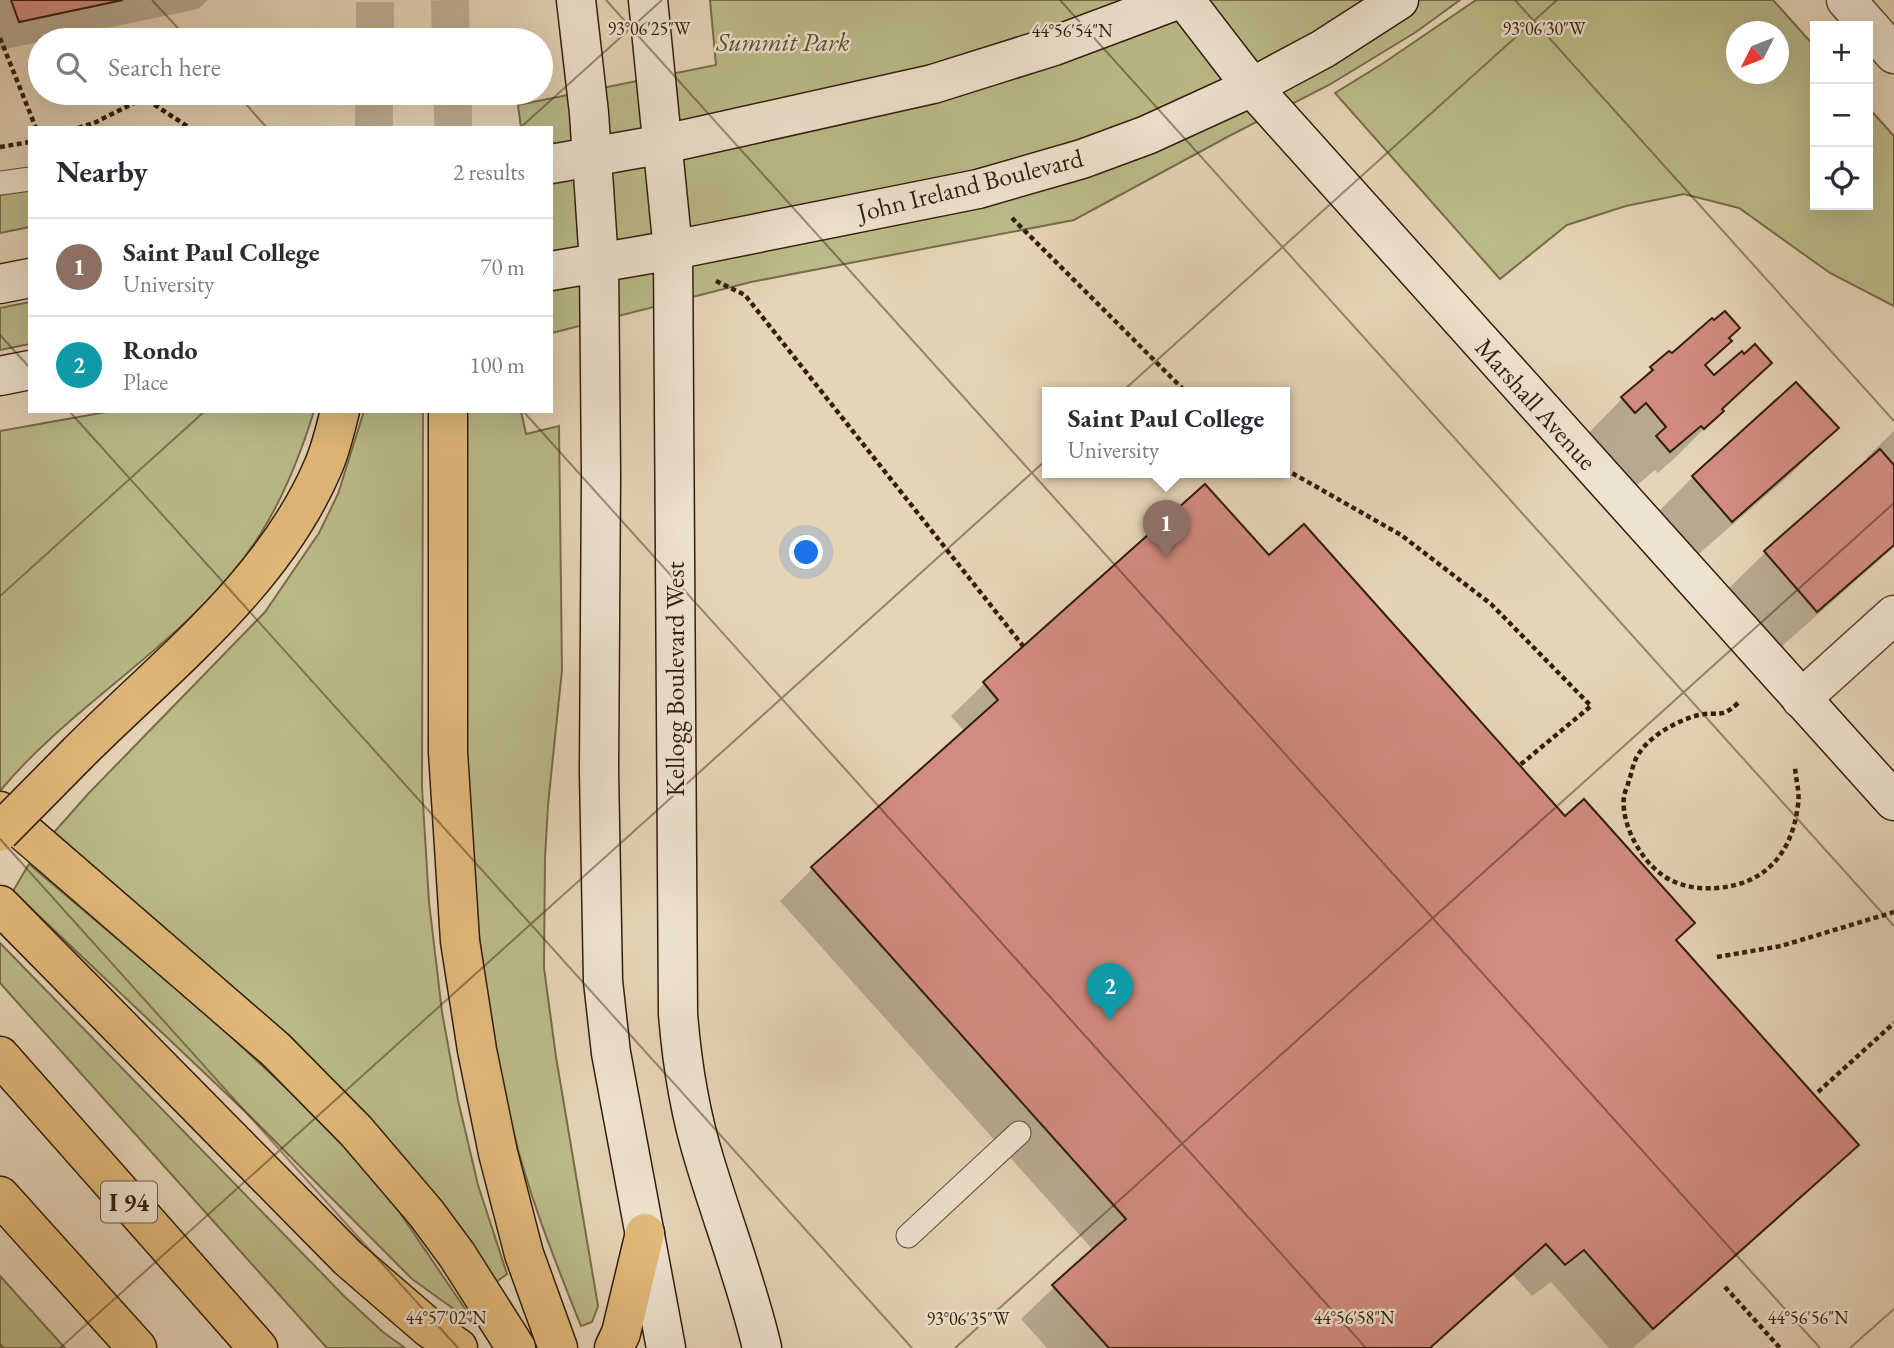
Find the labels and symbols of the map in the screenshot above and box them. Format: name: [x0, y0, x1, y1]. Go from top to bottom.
text: 93°06'25"W: [607, 17, 691, 40]
text: 93°06'30"W: [1502, 17, 1586, 40]
text: 44°56'54"N: [1032, 19, 1113, 42]
north arrow: [1726, 21, 1789, 84]
park label: Summit Park: [715, 25, 850, 59]
street label: John Ireland Boulevard: [852, 140, 1087, 230]
street label: Marshall Avenue: [1468, 331, 1604, 477]
pin: 1: [1143, 500, 1189, 558]
your location: [789, 535, 823, 569]
street label: Kellogg Boulevard West: [658, 561, 692, 797]
pin: 2: [1087, 963, 1133, 1021]
road number: I 94: [101, 1182, 157, 1222]
text: 44°57'02"N: [406, 1306, 487, 1329]
text: 44°56'58"N: [1314, 1306, 1395, 1329]
text: 44°56'56"N: [1768, 1306, 1849, 1329]
text: 93°06'35"W: [926, 1307, 1010, 1330]

